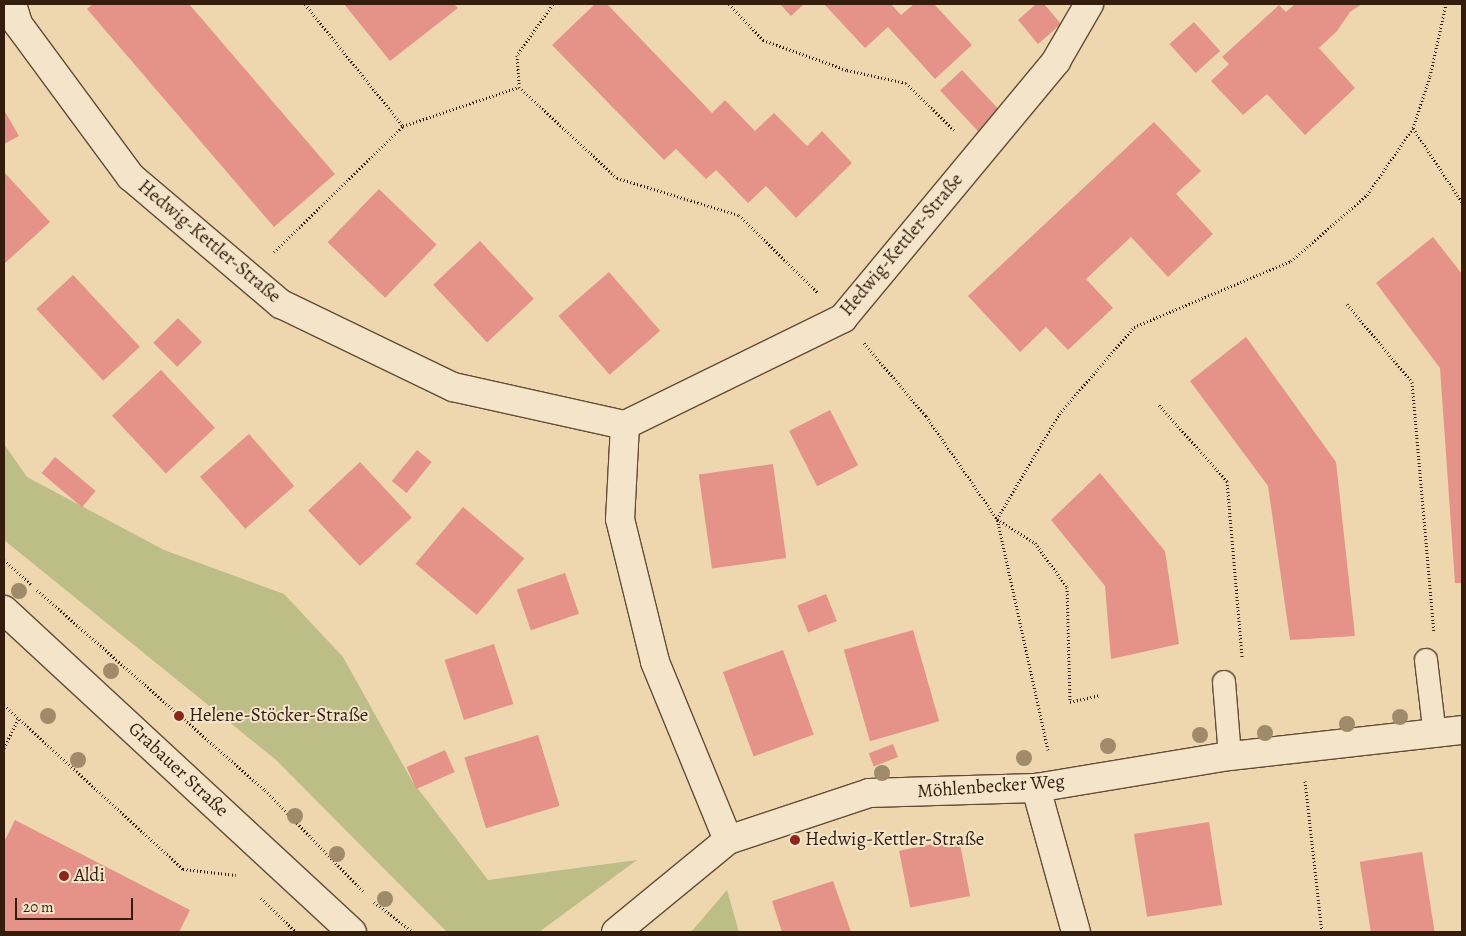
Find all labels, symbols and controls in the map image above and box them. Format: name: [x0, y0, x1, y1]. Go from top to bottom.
street label: Hedwig-Kettler-Straße: [836, 169, 968, 321]
street label: Hedwig-Kettler-Straße: [133, 176, 285, 308]
place label: Helene-Stöcker-Straße: [189, 705, 368, 727]
marker: Helene-Stöcker-Straße: [173, 710, 185, 722]
street label: Grabauer Straße: [123, 718, 233, 822]
street label: Möhlenbecker Weg: [916, 770, 1066, 804]
place label: Hedwig-Kettler-Straße: [805, 829, 984, 851]
marker: Hedwig-Kettler-Straße: [789, 834, 801, 846]
place label: Aldi: [74, 865, 105, 887]
marker: Aldi: [58, 870, 70, 882]
scale bar: [18, 888, 135, 920]
text: 20 m: [23, 897, 54, 917]

